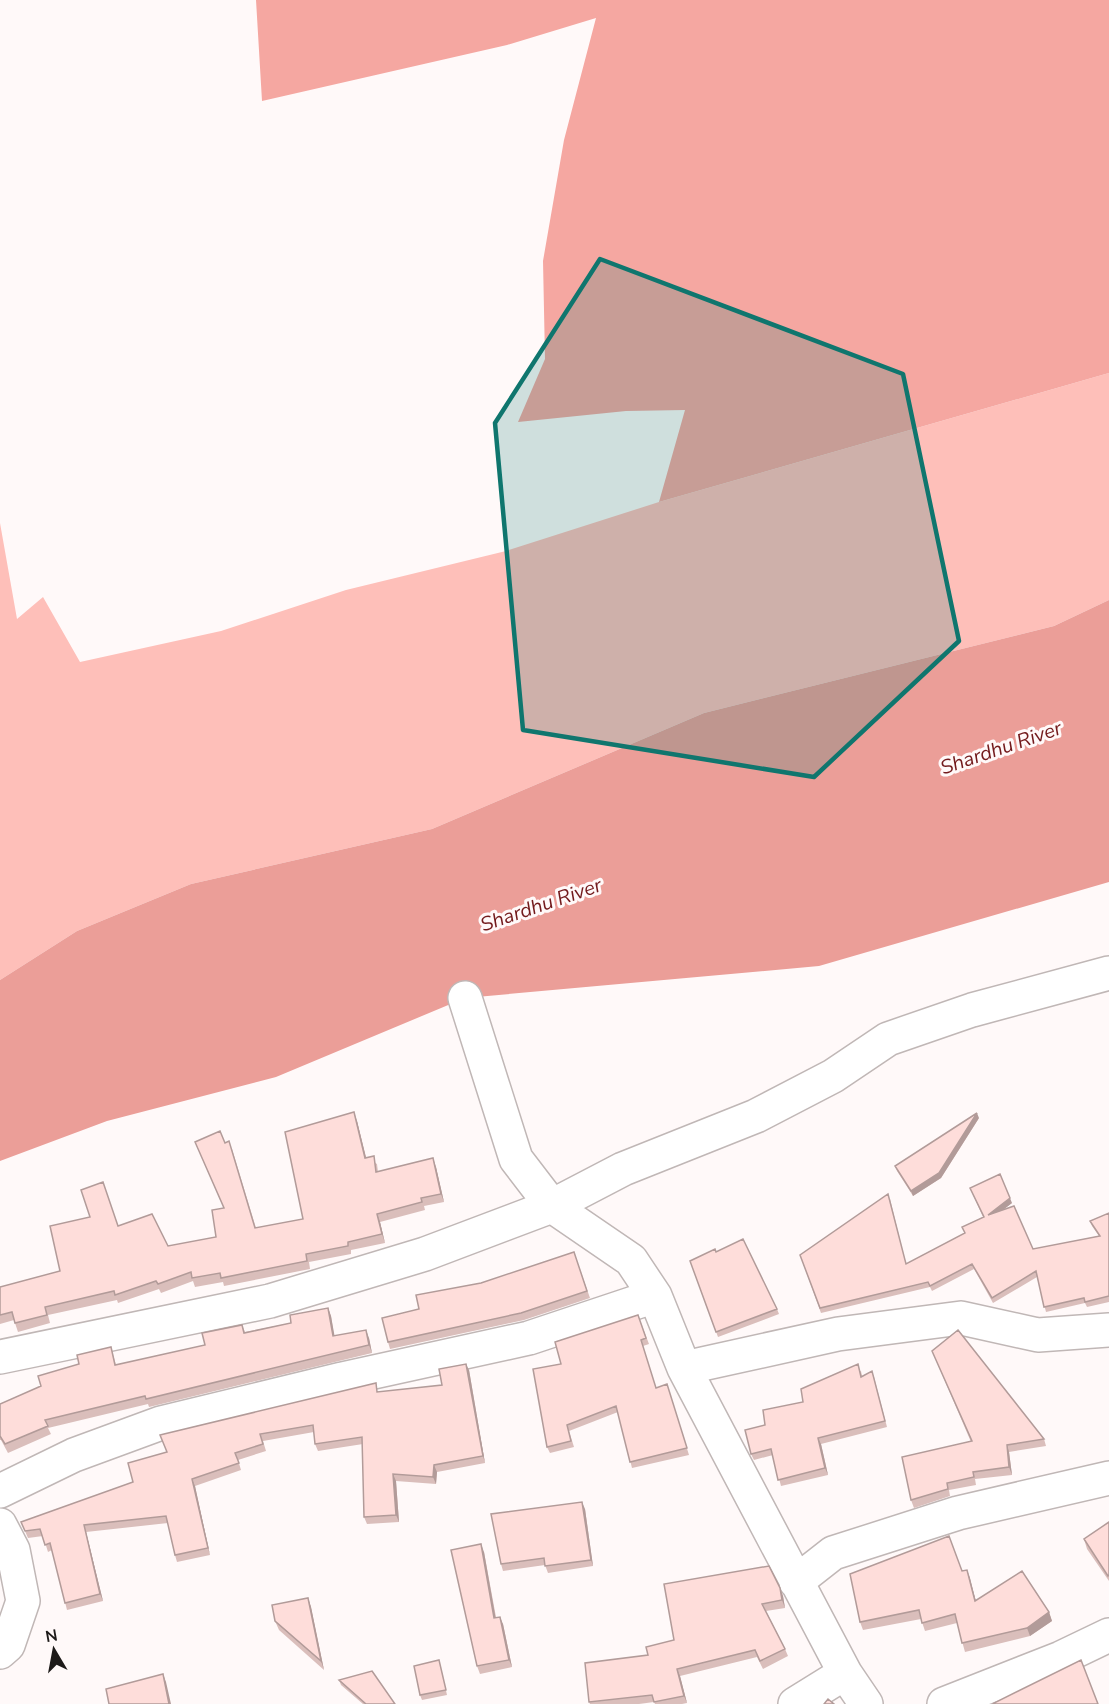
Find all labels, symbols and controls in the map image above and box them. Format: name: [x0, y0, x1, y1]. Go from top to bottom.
water label: Shardhu River: [937, 714, 1066, 781]
water label: Shardhu River: [477, 871, 606, 938]
north arrow: [24, 1620, 84, 1680]
text: N: [44, 1624, 59, 1648]

